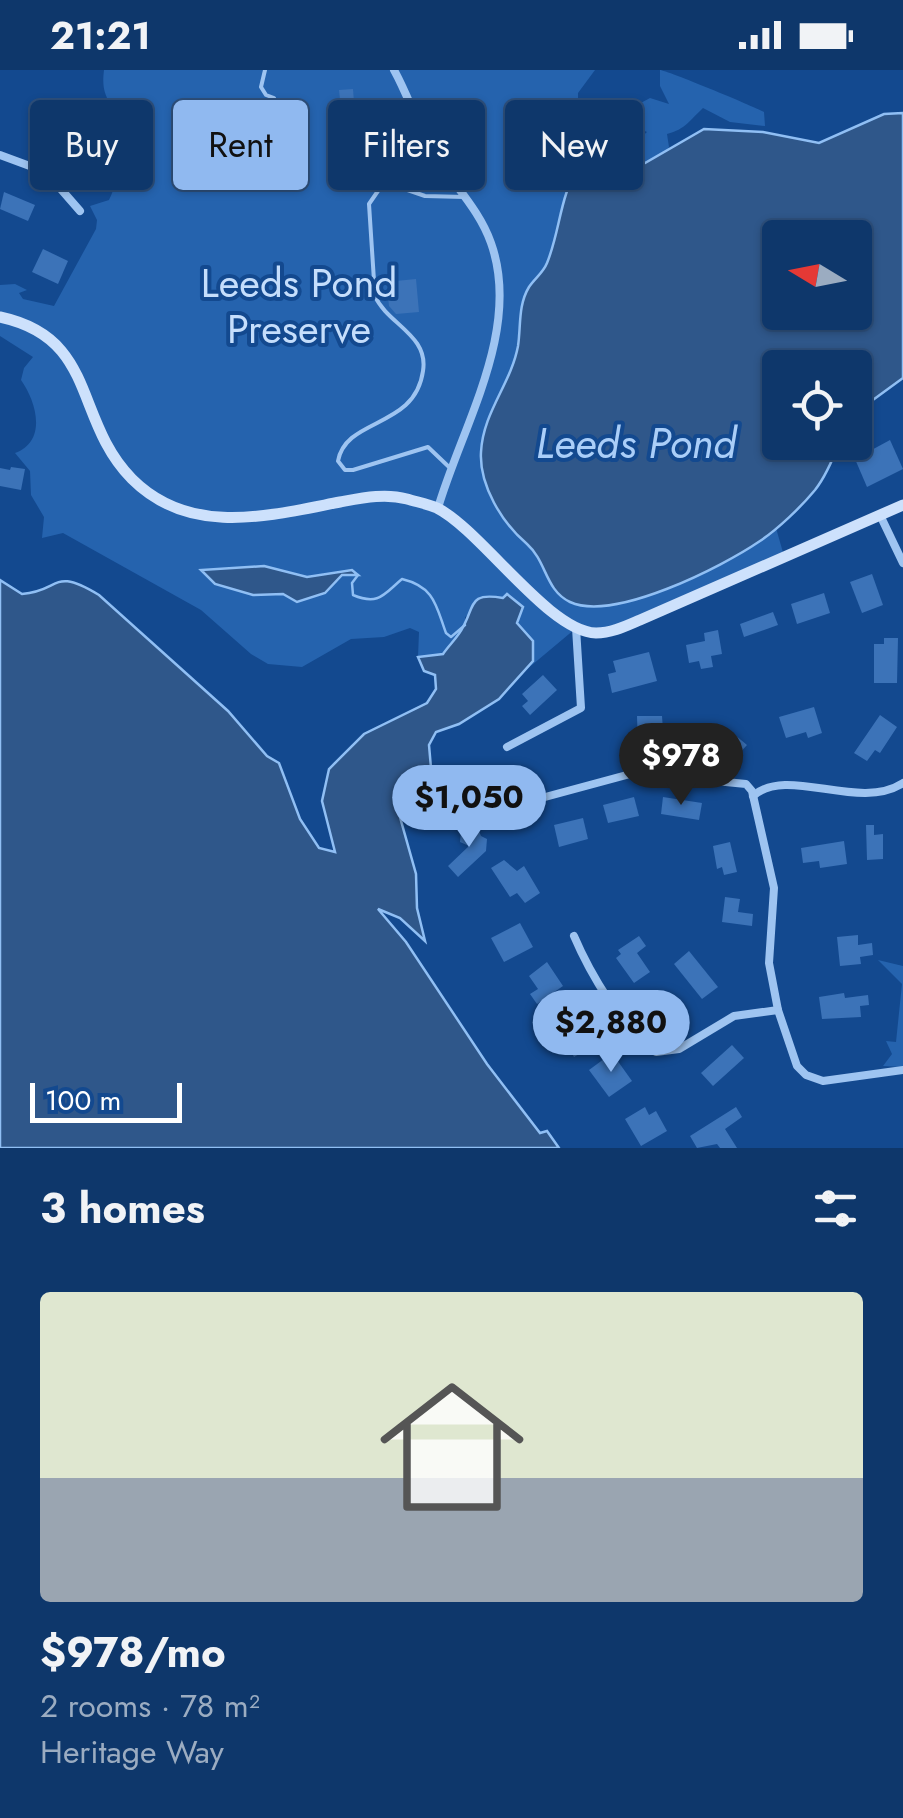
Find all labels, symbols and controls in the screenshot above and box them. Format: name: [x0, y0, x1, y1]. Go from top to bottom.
text: 21:21: [50, 8, 151, 63]
chip: Buy: [30, 100, 153, 190]
chip: Rent: [173, 100, 308, 190]
chip: Filters: [328, 100, 485, 190]
chip: New: [505, 100, 643, 190]
north arrow: [762, 220, 872, 330]
map controls: [762, 220, 872, 460]
park label: Leeds Pond Preserve: [201, 254, 397, 358]
button: locate: [762, 350, 872, 460]
water label: Leeds Pond: [536, 413, 738, 474]
pin: $978: [622, 723, 740, 808]
text: $978: [641, 732, 721, 778]
pin: $1,050: [388, 765, 550, 850]
text: $1,050: [414, 774, 524, 820]
pin: $2,880: [530, 990, 692, 1075]
text: $2,880: [555, 999, 667, 1045]
scale bar: [30, 1078, 182, 1122]
text: 100 m: [45, 1080, 121, 1121]
text: 3 homes: [40, 1178, 205, 1239]
icon: filters: [808, 1181, 863, 1236]
icon: home: [362, 1357, 542, 1537]
text: $978/mo: [40, 1622, 226, 1683]
text: 2 rooms · 78 m²: [40, 1683, 260, 1729]
text: Heritage Way: [40, 1729, 224, 1775]

